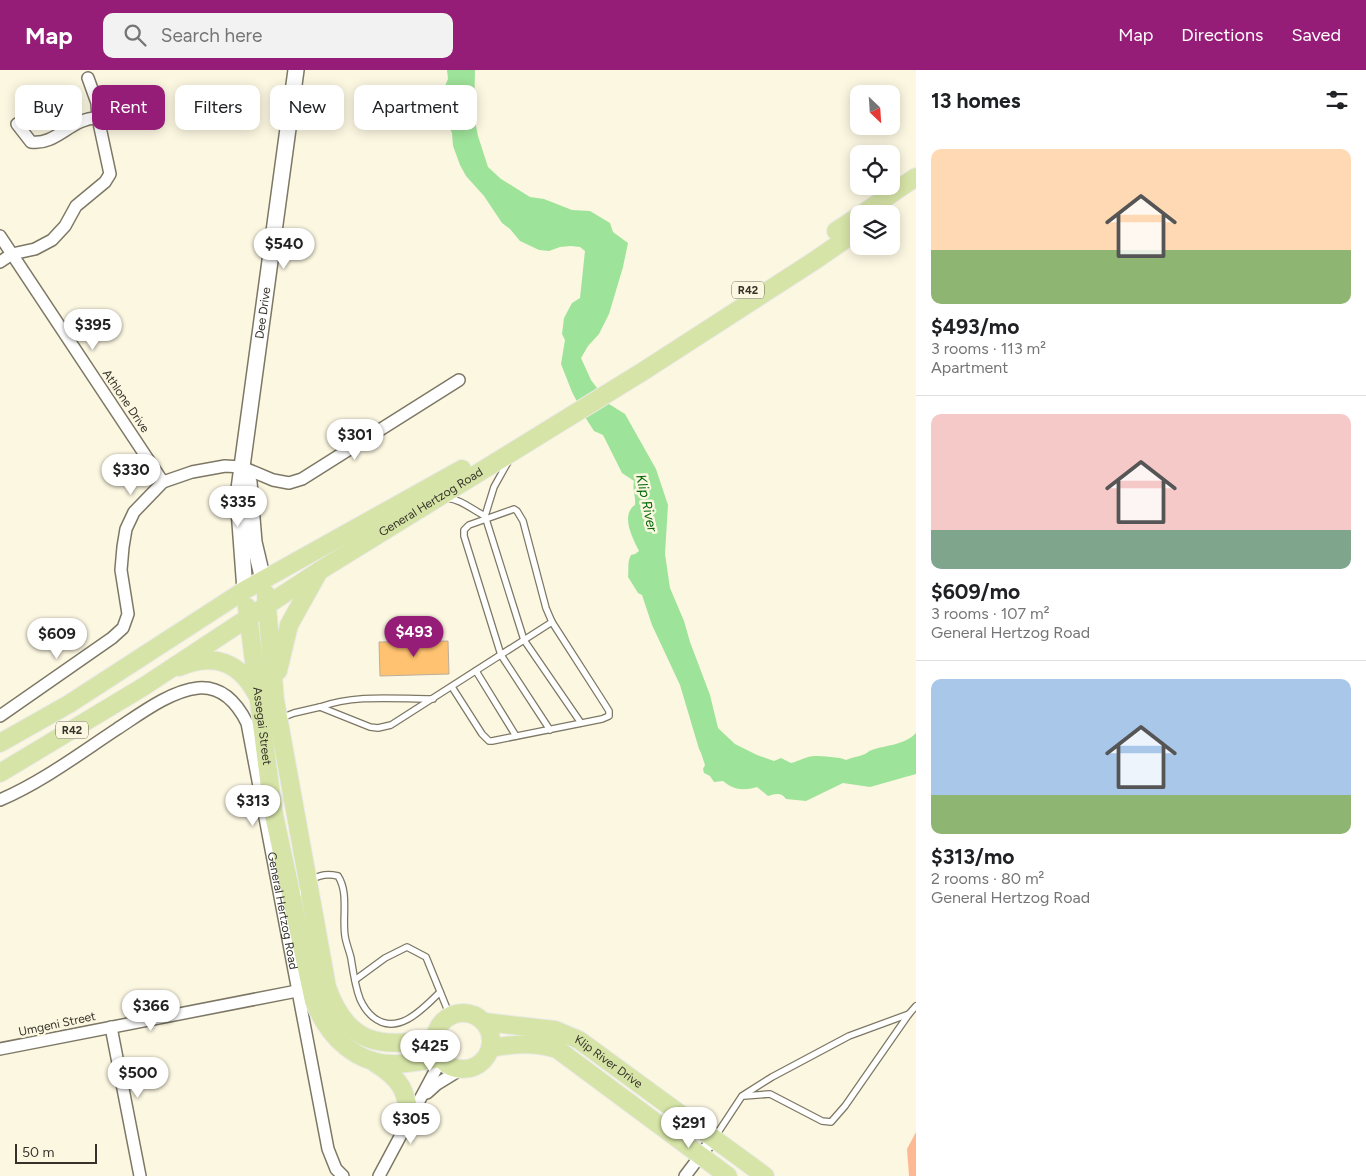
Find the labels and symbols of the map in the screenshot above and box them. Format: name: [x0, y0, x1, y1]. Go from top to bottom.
north arrow: [850, 85, 900, 135]
pin: $540: [254, 228, 314, 270]
road number: R42: [732, 282, 764, 298]
street label: Dee Drive: [252, 286, 273, 340]
pin: $395: [63, 308, 123, 351]
street label: Athlone Drive: [100, 367, 152, 436]
pin: $301: [325, 418, 385, 461]
pin: $330: [101, 454, 161, 496]
street label: General Hertzog Road: [376, 465, 485, 539]
water label: Klip River: [632, 473, 661, 535]
pin: $335: [208, 486, 268, 528]
pin: $493: [384, 616, 444, 658]
pin: $609: [27, 618, 87, 660]
street label: Assegai Street: [250, 686, 274, 766]
road number: R42: [56, 722, 88, 738]
pin: $313: [223, 784, 283, 827]
street label: General Hertzog Road: [265, 851, 301, 971]
pin: $366: [121, 990, 181, 1032]
street label: Umgeni Street: [17, 1009, 97, 1039]
pin: $425: [400, 1030, 460, 1072]
street label: Klip River Drive: [573, 1032, 646, 1091]
pin: $500: [108, 1056, 168, 1099]
pin: $305: [381, 1102, 441, 1145]
pin: $291: [659, 1106, 719, 1149]
scale bar: [15, 1141, 98, 1164]

